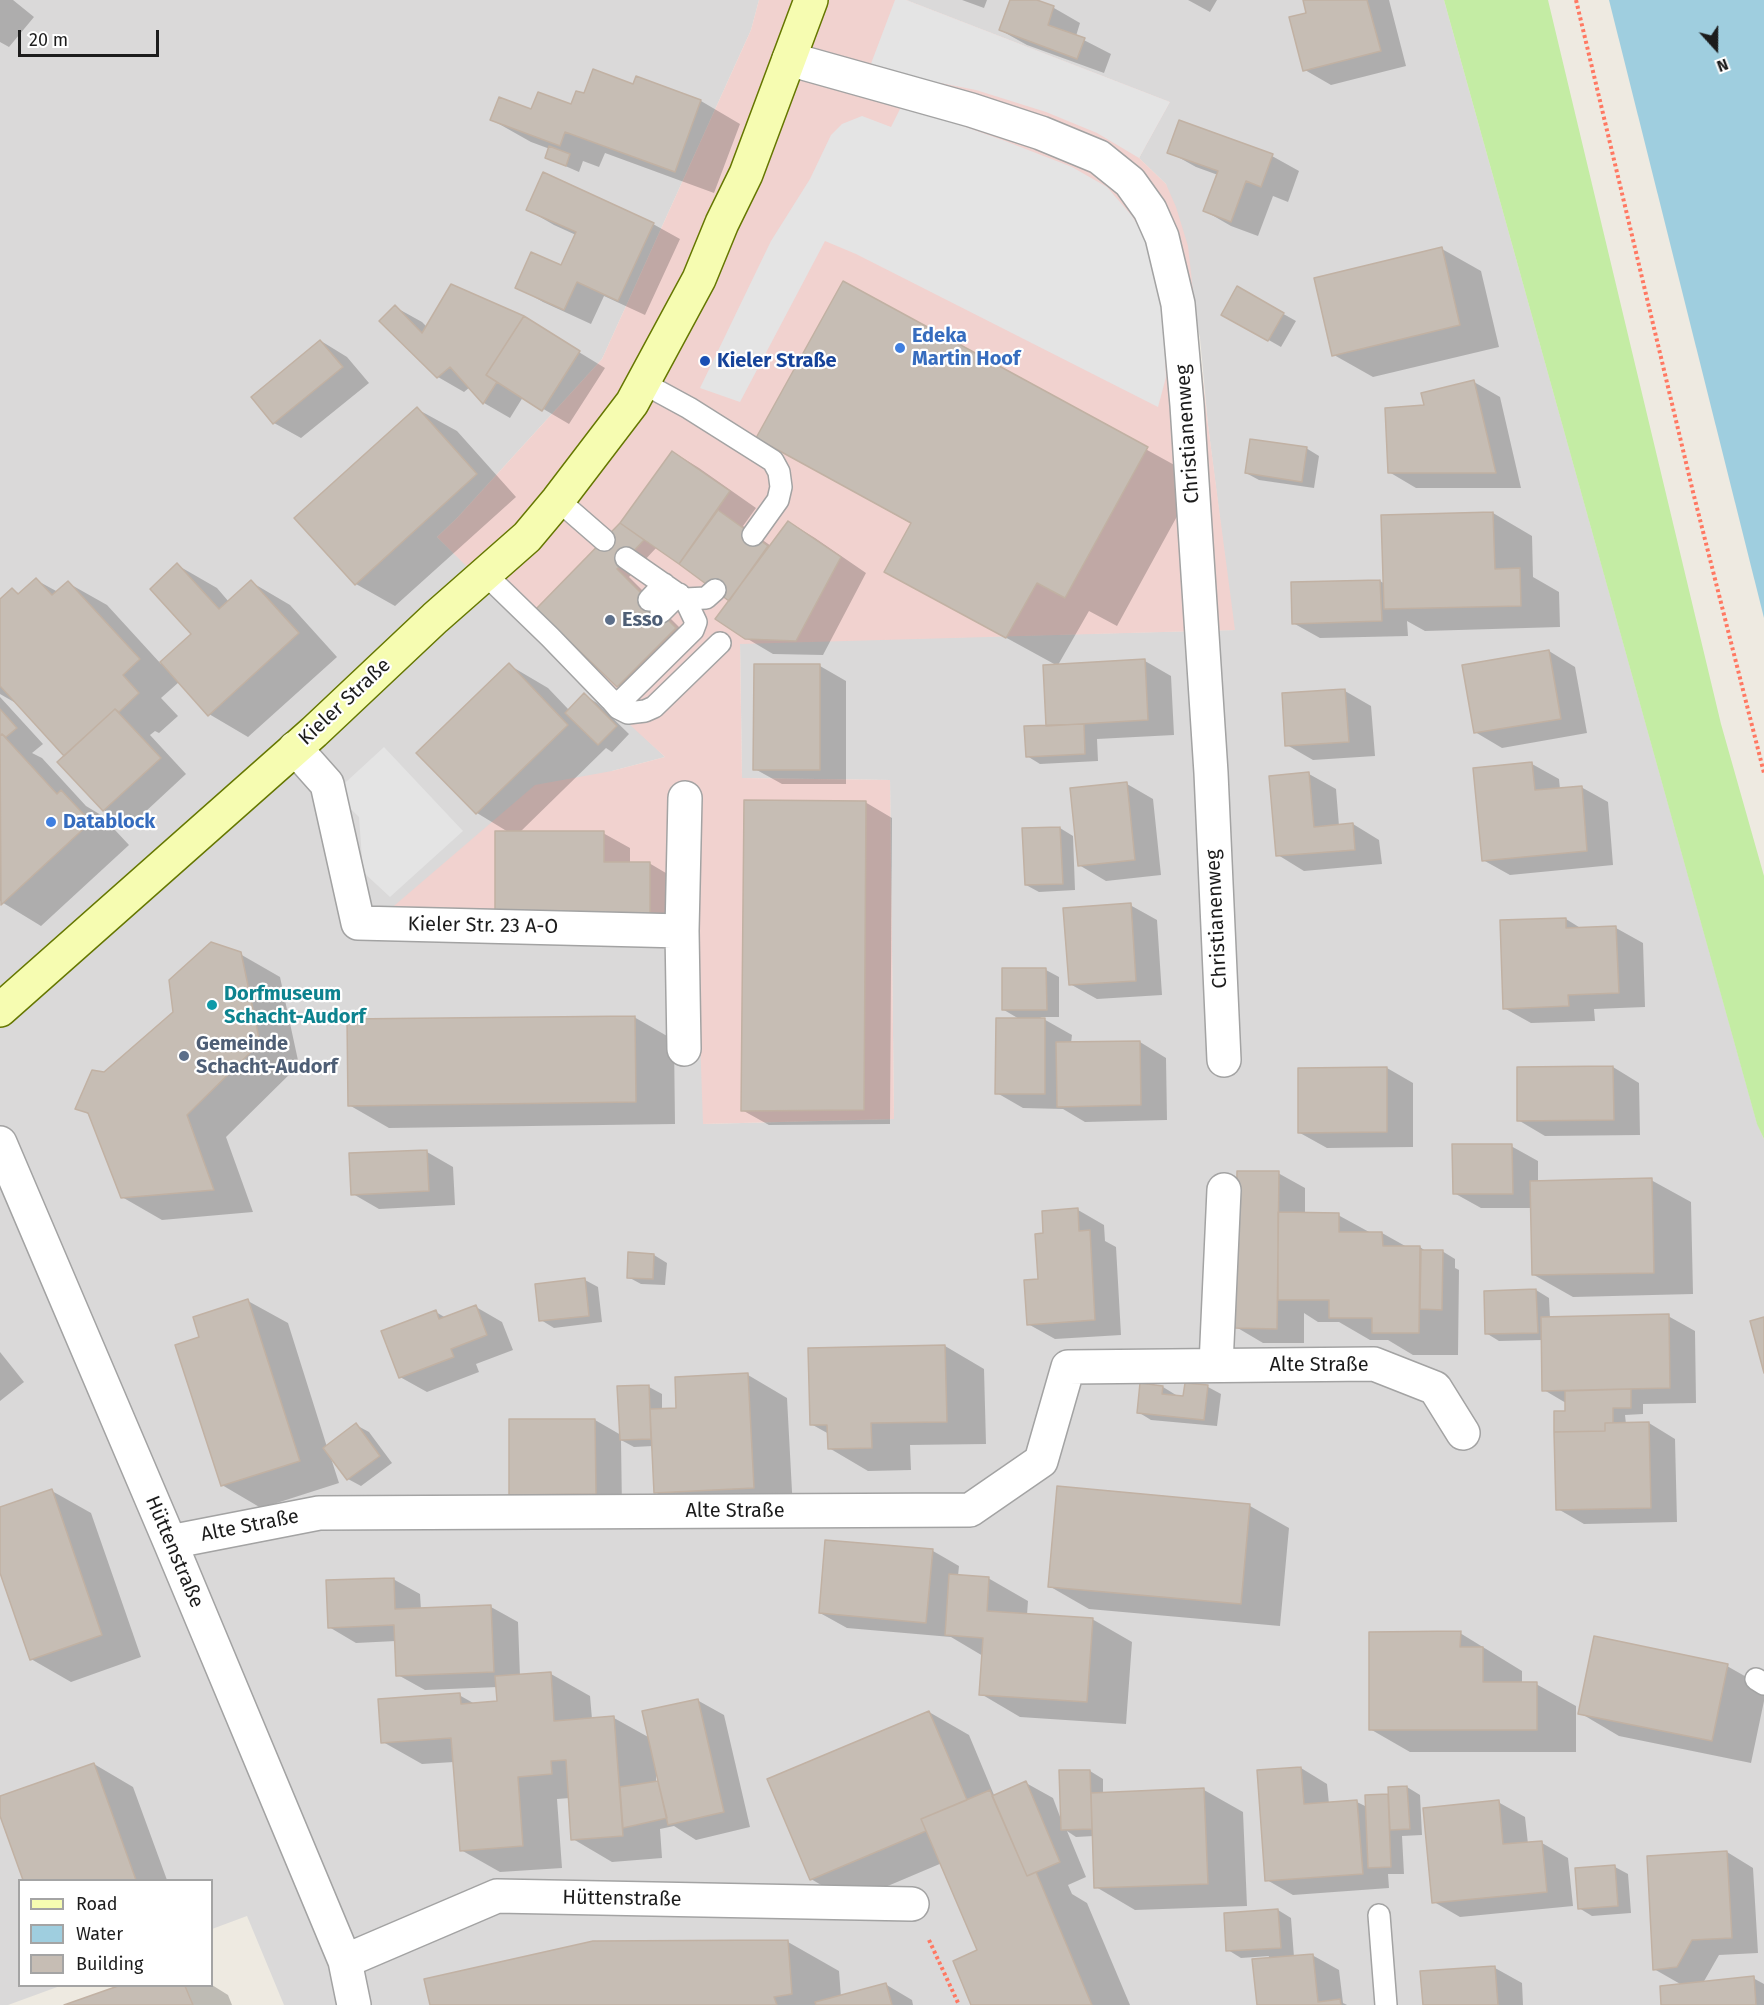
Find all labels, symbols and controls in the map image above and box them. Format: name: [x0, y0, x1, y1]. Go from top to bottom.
scale bar: [21, 18, 162, 56]
north arrow: [1686, 18, 1746, 78]
text: 20 m: [29, 29, 68, 51]
text: N: [1714, 54, 1731, 76]
place label: Edeka Martin Hoof: [912, 324, 1020, 371]
marker: Edeka Martin Hoof: [893, 341, 907, 355]
place label: Kieler Straße: [717, 349, 837, 373]
marker: Kieler Straße: [698, 354, 712, 368]
street label: Christianenweg: [1171, 364, 1205, 504]
place label: Esso: [622, 608, 663, 632]
marker: Esso: [603, 613, 617, 627]
street label: Kieler Straße: [294, 653, 396, 751]
place label: Datablock: [63, 810, 155, 834]
marker: Datablock: [44, 815, 58, 829]
street label: Christianenweg: [1201, 849, 1233, 989]
street label: Kieler Str. 23 A-O: [408, 913, 558, 939]
place label: Dorfmuseum Schacht-Audorf: [224, 982, 366, 1029]
marker: Dorfmuseum Schacht-Audorf: [205, 998, 219, 1012]
place label: Gemeinde Schacht-Audorf: [196, 1032, 338, 1079]
marker: Gemeinde Schacht-Audorf: [177, 1049, 191, 1063]
street label: Alte Straße: [1269, 1353, 1369, 1377]
street label: Hüttenstraße: [140, 1492, 208, 1612]
street label: Alte Straße: [685, 1499, 785, 1523]
street label: Alte Straße: [199, 1505, 301, 1547]
legend: [18, 1879, 213, 1987]
street label: Hüttenstraße: [562, 1886, 682, 1912]
text: Road: [76, 1893, 118, 1915]
text: Water: [76, 1923, 123, 1945]
text: Building: [76, 1953, 143, 1975]

